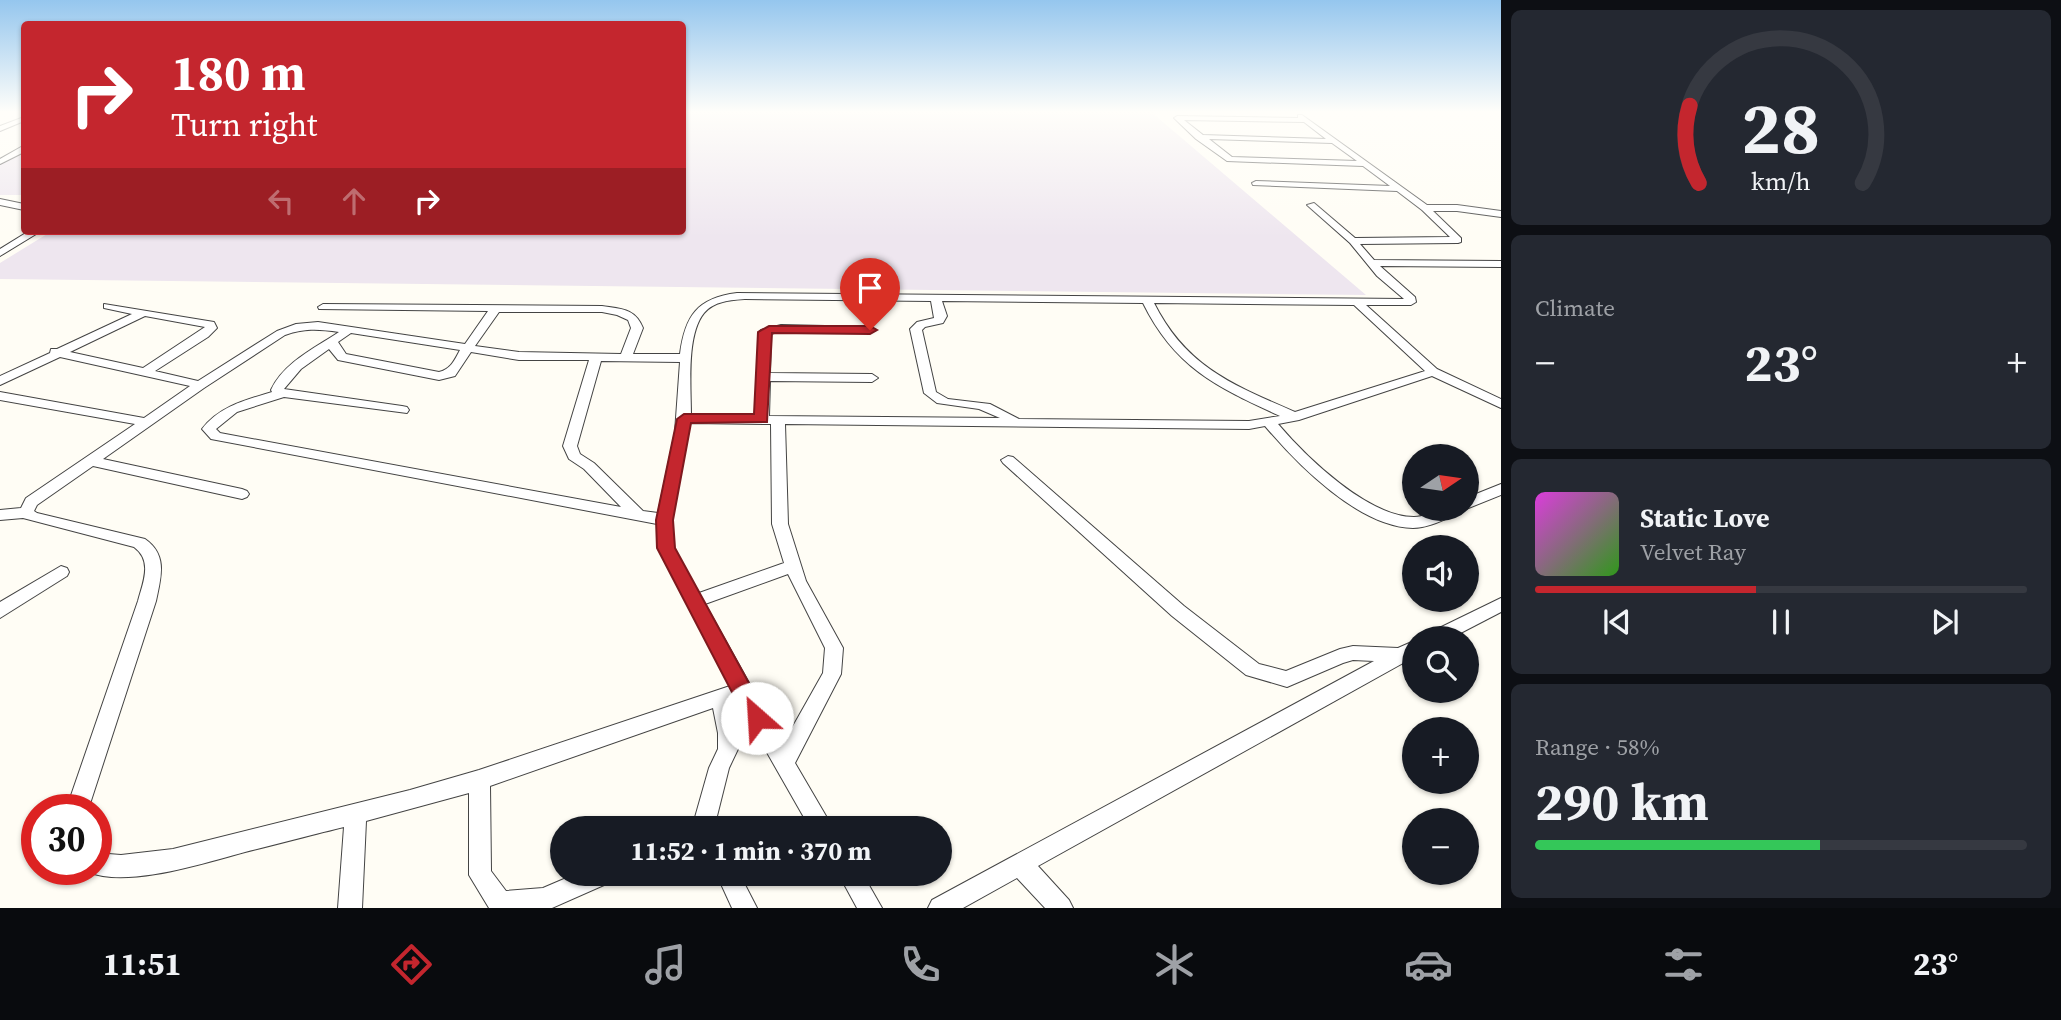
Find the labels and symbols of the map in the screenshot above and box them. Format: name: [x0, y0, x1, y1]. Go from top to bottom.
pin: [840, 258, 900, 330]
north arrow: [1402, 444, 1479, 522]
position arrow: [720, 681, 794, 755]
speed limit sign: 30: [21, 794, 112, 885]

